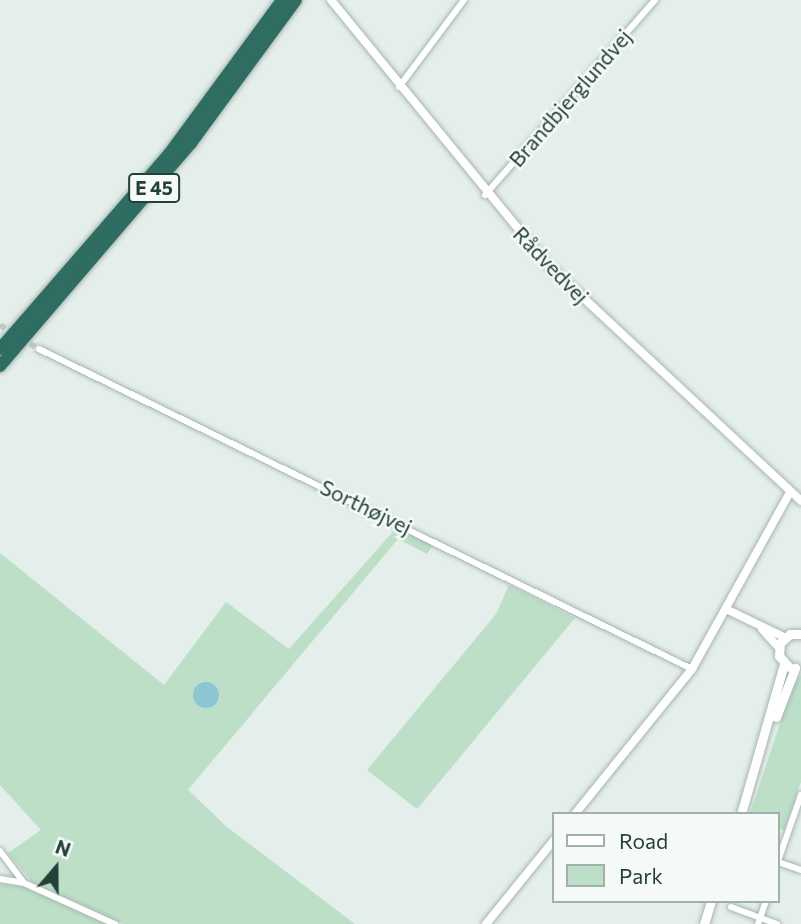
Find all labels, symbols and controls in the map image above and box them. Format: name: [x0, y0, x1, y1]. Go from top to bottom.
street label: Brandbjerglundvej: [504, 24, 636, 172]
road number: E 45: [128, 172, 180, 204]
street label: Rådvedvej: [508, 221, 594, 309]
street label: Sorthøjvej: [316, 474, 416, 540]
legend: [552, 812, 780, 903]
text: Road: [619, 828, 668, 853]
north arrow: [21, 833, 91, 903]
text: N: [53, 835, 74, 861]
text: Park: [619, 863, 663, 888]

